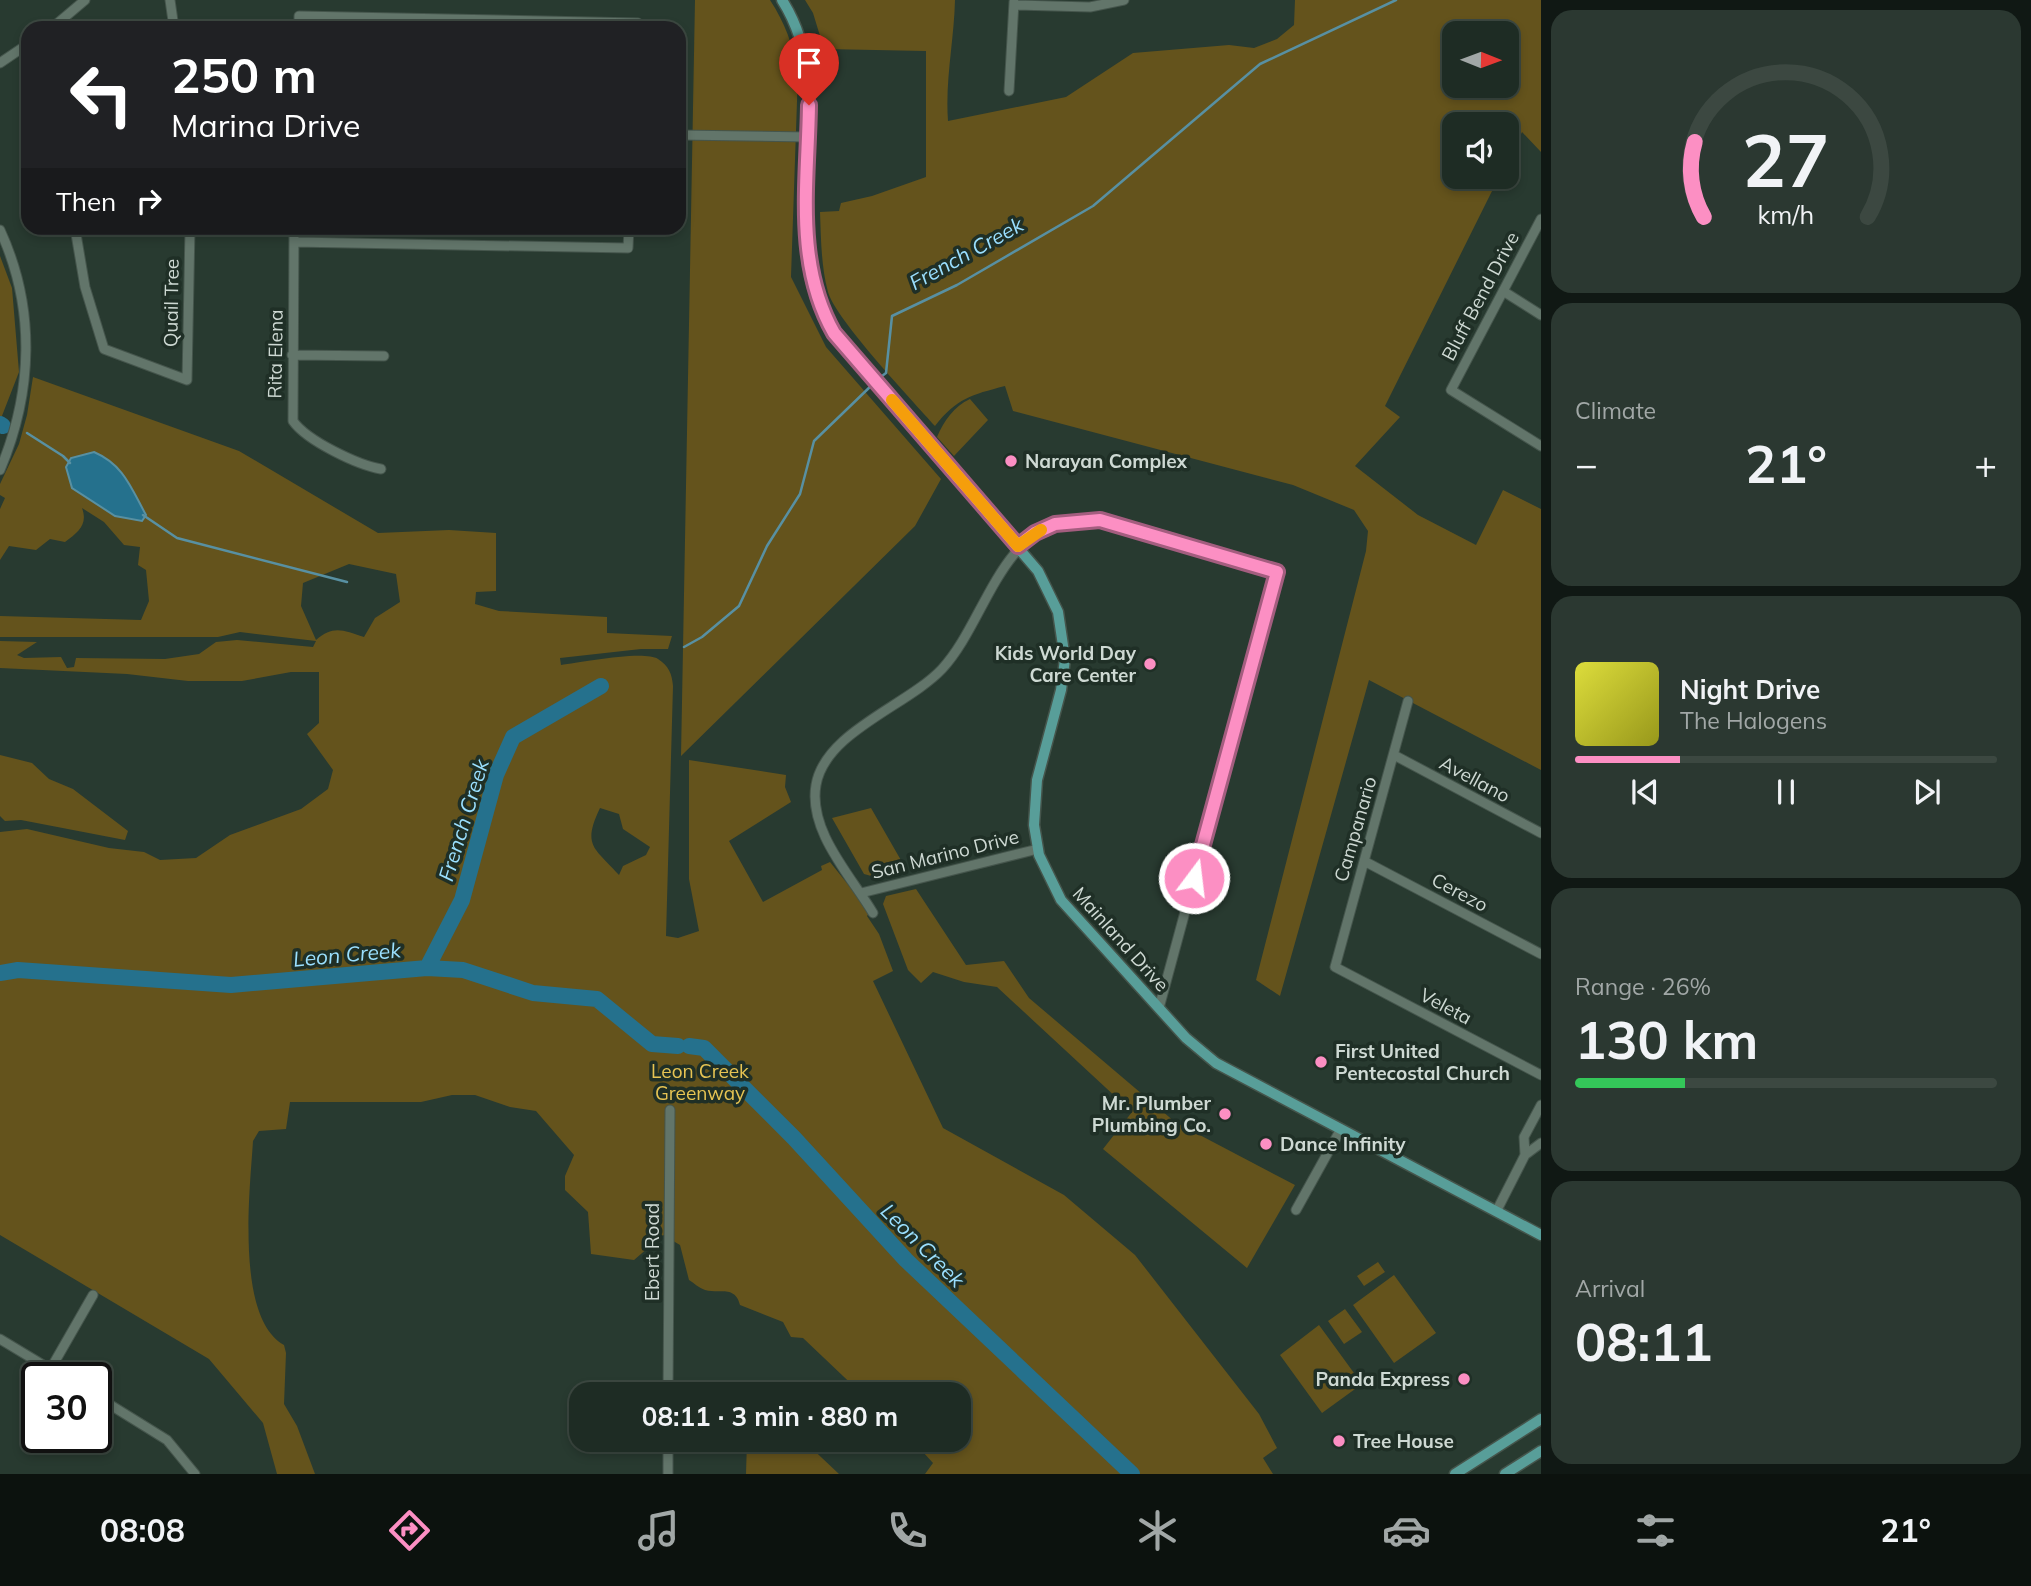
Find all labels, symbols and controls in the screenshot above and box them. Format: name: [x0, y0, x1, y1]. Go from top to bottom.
north arrow: [1442, 21, 1519, 98]
map controls: [1442, 21, 1519, 189]
pin: [779, 33, 839, 105]
text: 250 m: [171, 44, 317, 105]
icon: arrive: [790, 44, 828, 82]
icon: left: [56, 49, 147, 140]
text: Marina Drive: [171, 105, 361, 145]
button: sound: [1442, 112, 1519, 189]
text: 27: [1742, 115, 1830, 206]
icon: right: [130, 182, 168, 220]
text: Then: [56, 185, 116, 218]
text: km/h: [1758, 199, 1814, 230]
water label: French Creek: [904, 210, 1029, 295]
street label: Bluff Bend Drive: [1436, 227, 1524, 365]
street label: Quail Tree: [158, 259, 184, 347]
street label: Rita Elena: [262, 309, 288, 399]
text: Climate: [1575, 396, 1656, 425]
text: 21°: [1745, 431, 1827, 496]
text: −: [1575, 440, 1598, 488]
text: +: [1974, 440, 1997, 488]
place label: Narayan Complex: [1025, 449, 1188, 473]
marker: Narayan Complex: [1003, 453, 1019, 469]
place label: Kids World Day Care Center: [995, 641, 1137, 687]
marker: Kids World Day Care Center: [1142, 656, 1158, 672]
text: Night Drive: [1680, 673, 1820, 706]
text: The Halogens: [1680, 706, 1827, 735]
street label: Avellano: [1436, 751, 1514, 807]
water label: French Creek: [432, 755, 494, 884]
icon: previous: [1626, 773, 1664, 811]
icon: pause: [1767, 773, 1805, 811]
icon: next: [1908, 773, 1946, 811]
street label: Campanario: [1329, 774, 1381, 884]
street label: San Marino Drive: [869, 824, 1021, 884]
position arrow: [1157, 841, 1231, 915]
street label: Cerezo: [1428, 867, 1492, 917]
street label: Mainland Drive: [1068, 882, 1174, 996]
water label: Leon Creek: [292, 936, 403, 972]
text: Range · 26%: [1575, 972, 1711, 1001]
street label: Veleta: [1416, 982, 1476, 1030]
text: 130 km: [1575, 1007, 1758, 1072]
place label: First United Pentecostal Church: [1335, 1039, 1510, 1085]
marker: First United Pentecostal Church: [1313, 1054, 1329, 1070]
park label: Leon Creek Greenway: [651, 1059, 749, 1105]
place label: Mr. Plumber Plumbing Co.: [1092, 1091, 1212, 1137]
marker: Mr. Plumber Plumbing Co.: [1217, 1106, 1233, 1122]
place label: Dance Infinity: [1280, 1132, 1406, 1156]
marker: Dance Infinity: [1258, 1136, 1274, 1152]
water label: Leon Creek: [876, 1198, 971, 1293]
street label: Ebert Road: [640, 1203, 664, 1301]
text: Arrival: [1575, 1274, 1645, 1303]
text: 08:11: [1575, 1309, 1713, 1374]
speed limit sign: 30: [21, 1362, 112, 1453]
place label: Panda Express: [1315, 1367, 1450, 1391]
marker: Panda Express: [1456, 1371, 1472, 1387]
text: 08:11 · 3 min · 880 m: [642, 1400, 898, 1433]
place label: Tree House: [1353, 1429, 1454, 1453]
marker: Tree House: [1331, 1433, 1347, 1449]
icon: directions: [385, 1506, 434, 1555]
icon: music: [634, 1506, 683, 1555]
icon: phone: [883, 1506, 932, 1555]
icon: climate: [1133, 1506, 1182, 1555]
icon: car: [1382, 1506, 1431, 1555]
icon: filters: [1631, 1506, 1680, 1555]
text: 08:08: [100, 1510, 185, 1550]
text: 21°: [1880, 1510, 1931, 1550]

